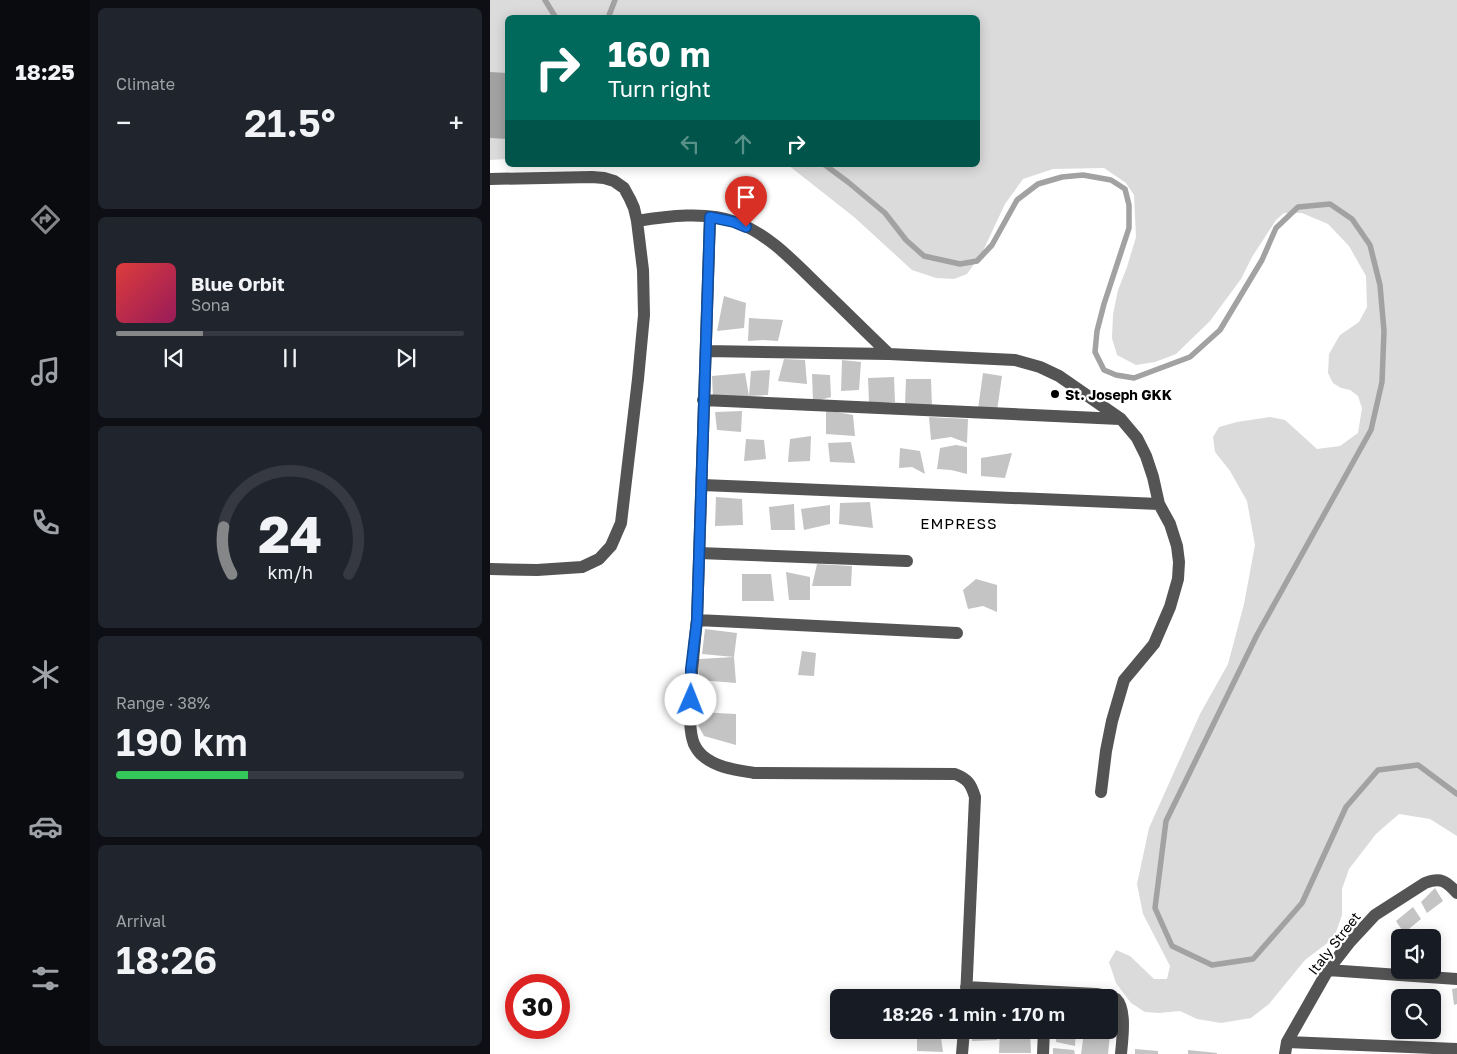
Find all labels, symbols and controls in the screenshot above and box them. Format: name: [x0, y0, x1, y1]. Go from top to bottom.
text: 160 m: [608, 33, 710, 75]
icon: right: [525, 35, 590, 100]
text: 18:25: [15, 58, 75, 85]
text: Climate: [116, 74, 175, 94]
text: Turn right: [608, 75, 711, 102]
text: 21.5°: [244, 100, 336, 145]
text: −: [116, 106, 131, 139]
text: +: [449, 106, 464, 139]
icon: left: [676, 130, 704, 158]
icon: ahead: [729, 130, 757, 158]
icon: right: [782, 130, 810, 158]
pin: [725, 176, 767, 227]
icon: arrive: [732, 183, 760, 211]
icon: directions: [28, 202, 63, 237]
text: Blue Orbit: [191, 272, 285, 295]
text: Sona: [191, 295, 230, 315]
icon: previous: [160, 344, 188, 372]
icon: pause: [276, 344, 304, 372]
icon: next: [392, 344, 420, 372]
icon: music: [28, 354, 63, 389]
place label: St. Joseph GKK: [1065, 386, 1172, 403]
marker: St. Joseph GKK: [1049, 388, 1061, 400]
text: 24: [258, 502, 322, 564]
icon: phone: [28, 505, 63, 540]
district label: EMPRESS: [920, 514, 998, 532]
text: km/h: [267, 561, 313, 583]
icon: climate: [28, 657, 63, 692]
position arrow: [664, 673, 716, 725]
text: Range · 38%: [116, 693, 210, 713]
text: 190 km: [116, 719, 248, 764]
icon: car: [28, 809, 63, 844]
street label: Italy Street: [1304, 908, 1364, 978]
text: Arrival: [116, 911, 166, 931]
map controls: [1391, 929, 1441, 1039]
button: sound: [1391, 929, 1441, 979]
text: 18:26: [116, 937, 217, 982]
icon: filters: [28, 961, 63, 996]
speed limit sign: 30: [505, 974, 570, 1039]
button: search: [1391, 989, 1441, 1039]
text: 18:26 · 1 min · 170 m: [883, 1002, 1065, 1025]

